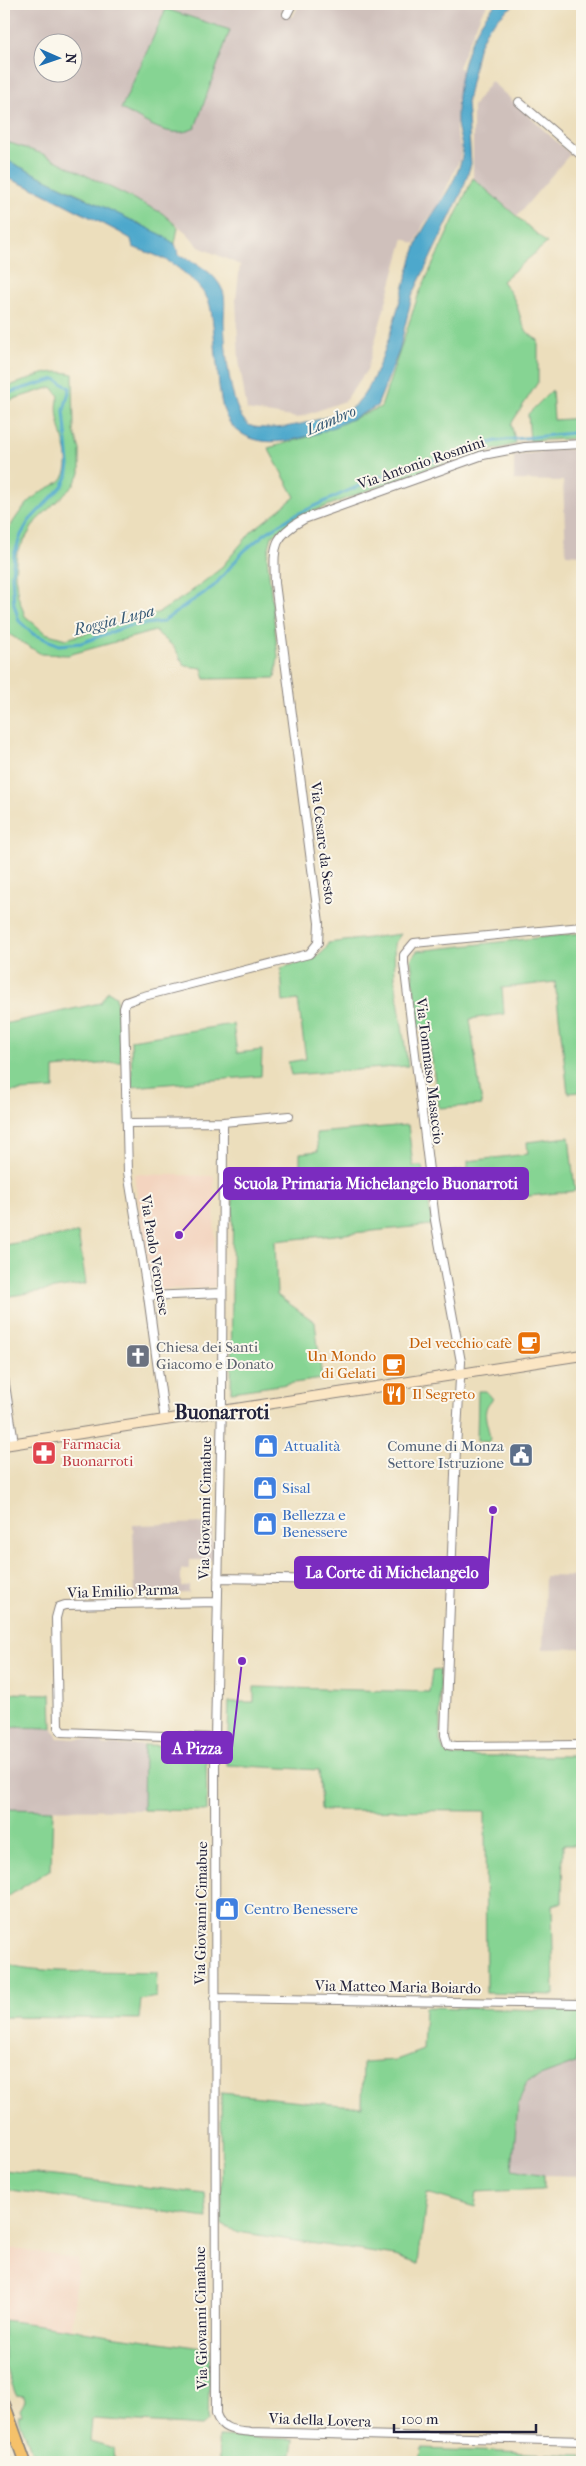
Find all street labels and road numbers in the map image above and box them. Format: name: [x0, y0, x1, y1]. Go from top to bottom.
street label: Via Antonio Rosmini: [354, 433, 487, 494]
street label: Via Cesare da Sesto: [306, 780, 339, 906]
street label: Via Tommaso Masaccio: [412, 996, 448, 1145]
street label: Via Paolo Veronese: [136, 1193, 173, 1317]
street label: Via Giovanni Cimabue: [195, 1436, 215, 1581]
street label: Via Emilio Parma: [66, 1580, 180, 1602]
street label: Via Giovanni Cimabue: [191, 1841, 211, 1986]
street label: Via Matteo Maria Boiardo: [314, 1977, 482, 1997]
street label: Via Giovanni Cimabue: [191, 2246, 211, 2391]
street label: Via della Lovera: [267, 2409, 373, 2431]

